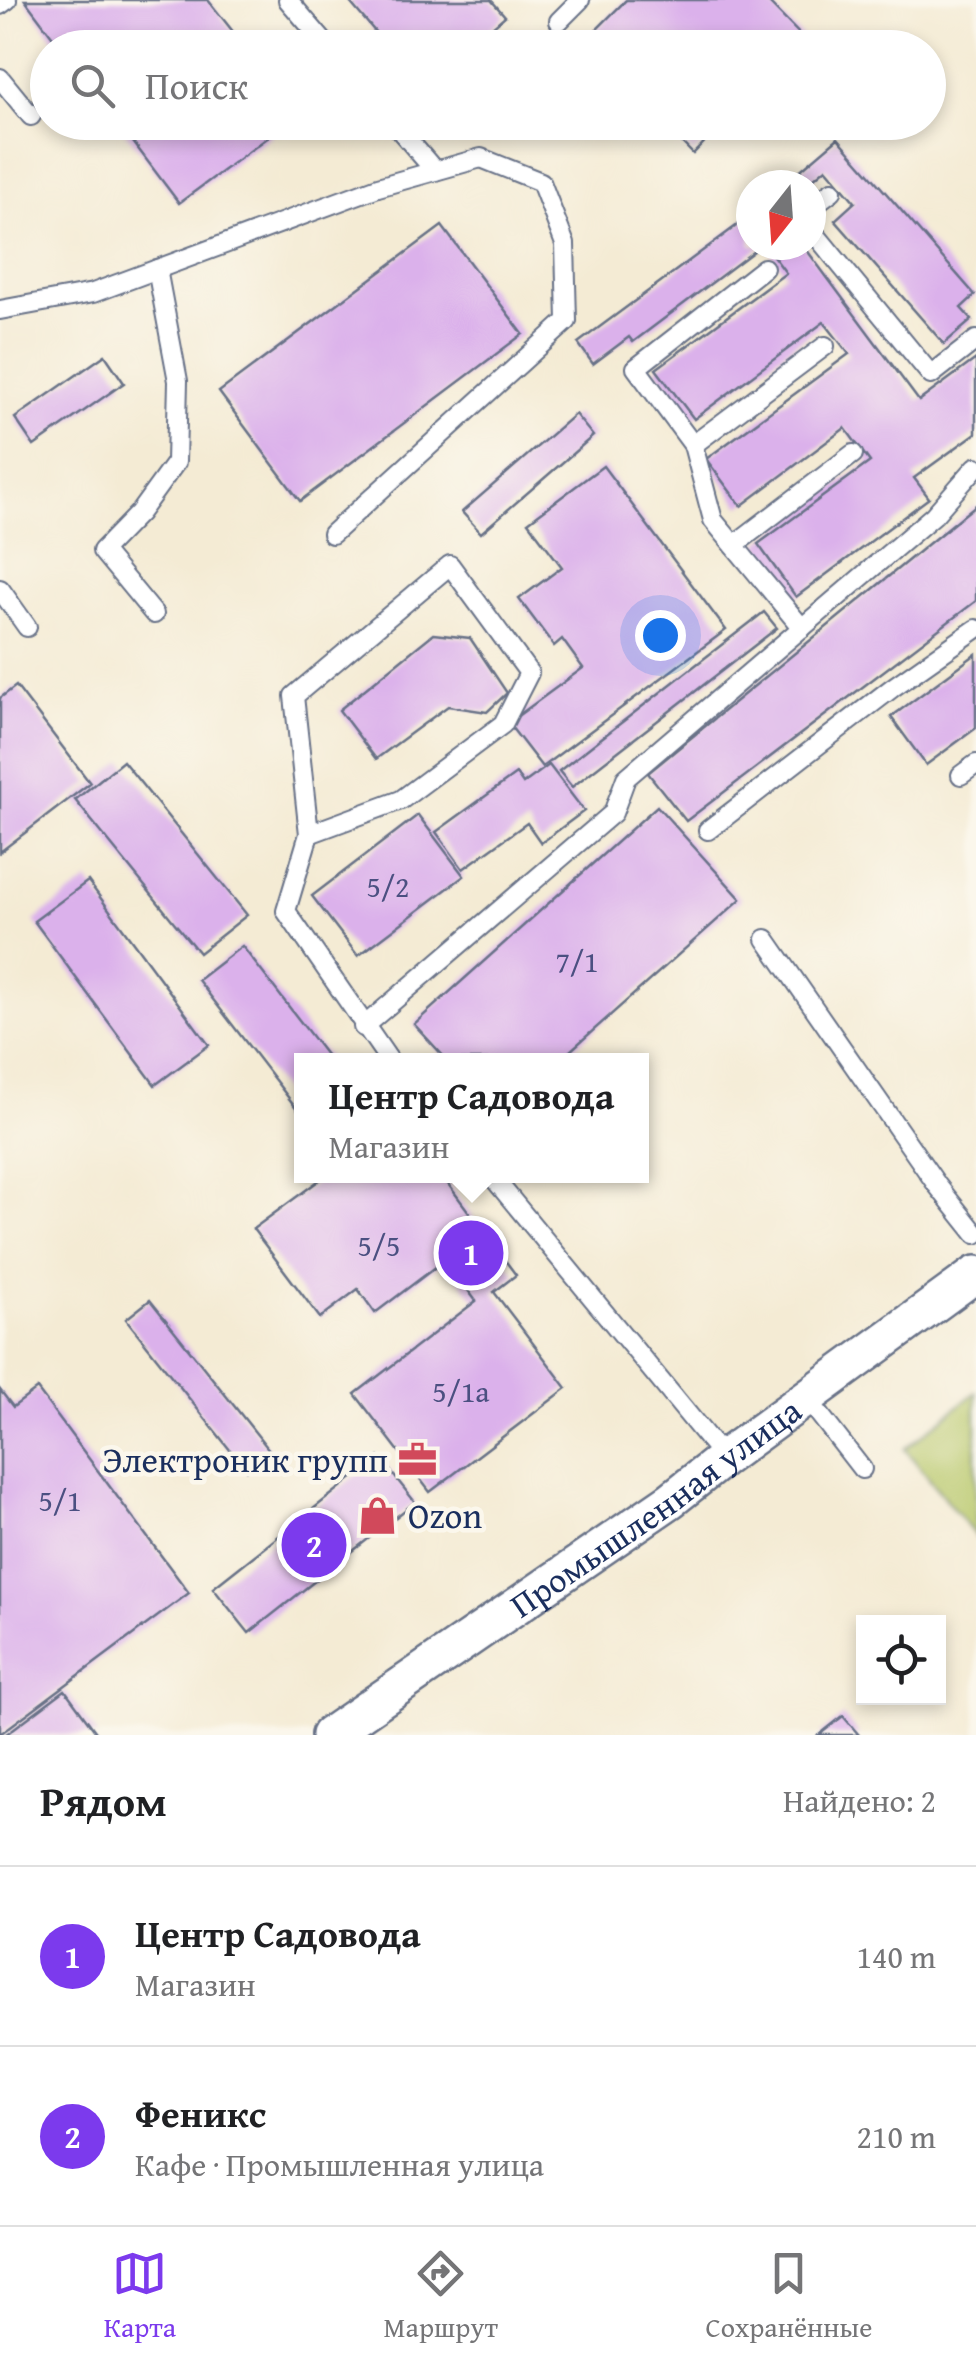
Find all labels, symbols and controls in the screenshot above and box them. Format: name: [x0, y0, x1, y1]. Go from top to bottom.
search box: [30, 30, 946, 140]
text: Поиск: [145, 57, 248, 113]
icon: search: [65, 58, 120, 113]
north arrow: [736, 170, 826, 260]
your location: [635, 610, 686, 661]
house number: 5/2: [366, 864, 410, 908]
house number: 7/1: [555, 939, 599, 983]
popup: [294, 1053, 649, 1183]
text: Центр Садовода: [329, 1067, 614, 1123]
text: Магазин: [329, 1123, 449, 1170]
pin: 1: [438, 1216, 504, 1290]
house number: 5/5: [357, 1223, 401, 1267]
house number: 5/1а: [432, 1369, 490, 1413]
street label: Промышленная улица: [499, 1384, 812, 1629]
place label: Электроник групп: [102, 1434, 388, 1485]
office icon: Электроник групп: [397, 1438, 439, 1480]
house number: 5/1: [38, 1478, 82, 1522]
place label: Ozon: [408, 1490, 482, 1541]
shop icon: Ozon: [357, 1494, 399, 1536]
pin: 2: [282, 1508, 346, 1582]
map controls: [856, 1615, 946, 1705]
button: locate: [856, 1615, 946, 1705]
text: Рядом: [40, 1770, 167, 1831]
text: Найдено: 2: [783, 1777, 936, 1824]
text: Центр Садовода: [135, 1905, 421, 1961]
text: 1: [64, 1933, 81, 1980]
text: 140 m: [857, 1933, 936, 1980]
text: Магазин: [135, 1961, 256, 2008]
text: Феникс: [135, 2085, 266, 2141]
text: 2: [64, 2113, 81, 2160]
text: 210 m: [857, 2113, 936, 2160]
text: Кафе · Промышленная улица: [135, 2141, 544, 2188]
tab: Карта: [104, 2246, 176, 2347]
tab: Маршрут: [384, 2246, 498, 2347]
tab: Сохранённые: [705, 2246, 872, 2347]

